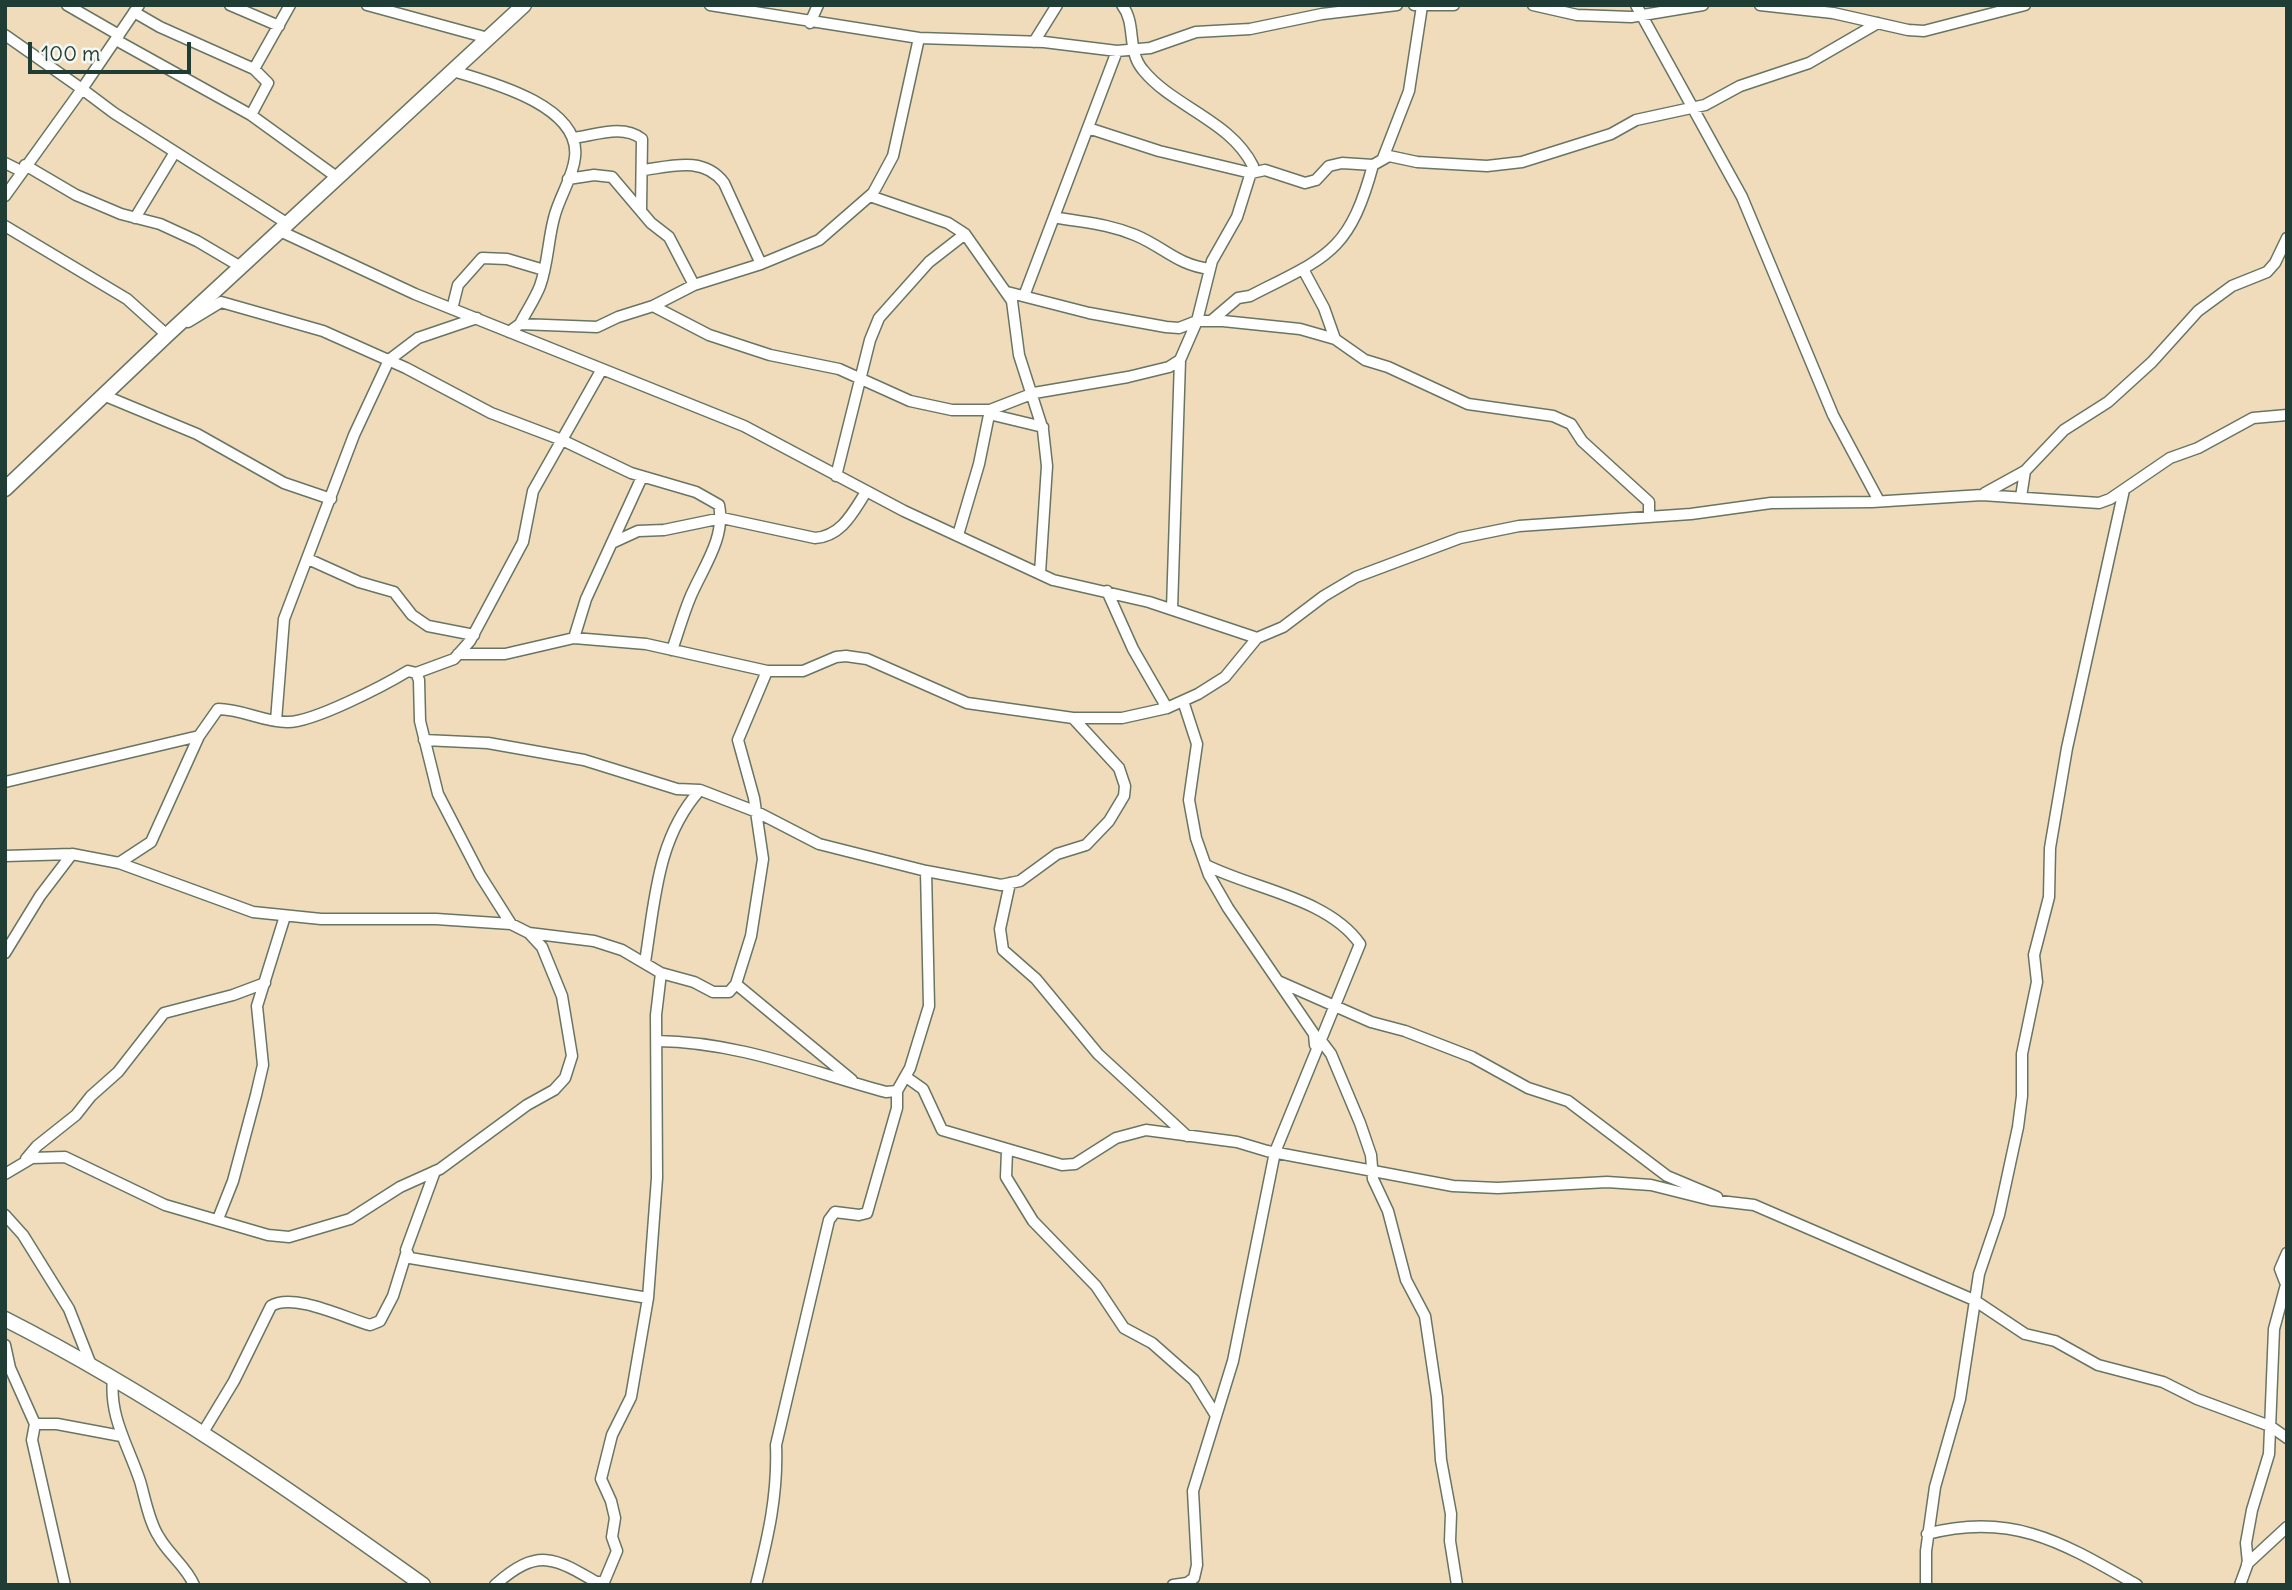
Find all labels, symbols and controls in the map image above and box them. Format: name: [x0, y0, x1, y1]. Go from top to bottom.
scale bar: [32, 28, 194, 72]
text: 100 m: [41, 40, 100, 67]

